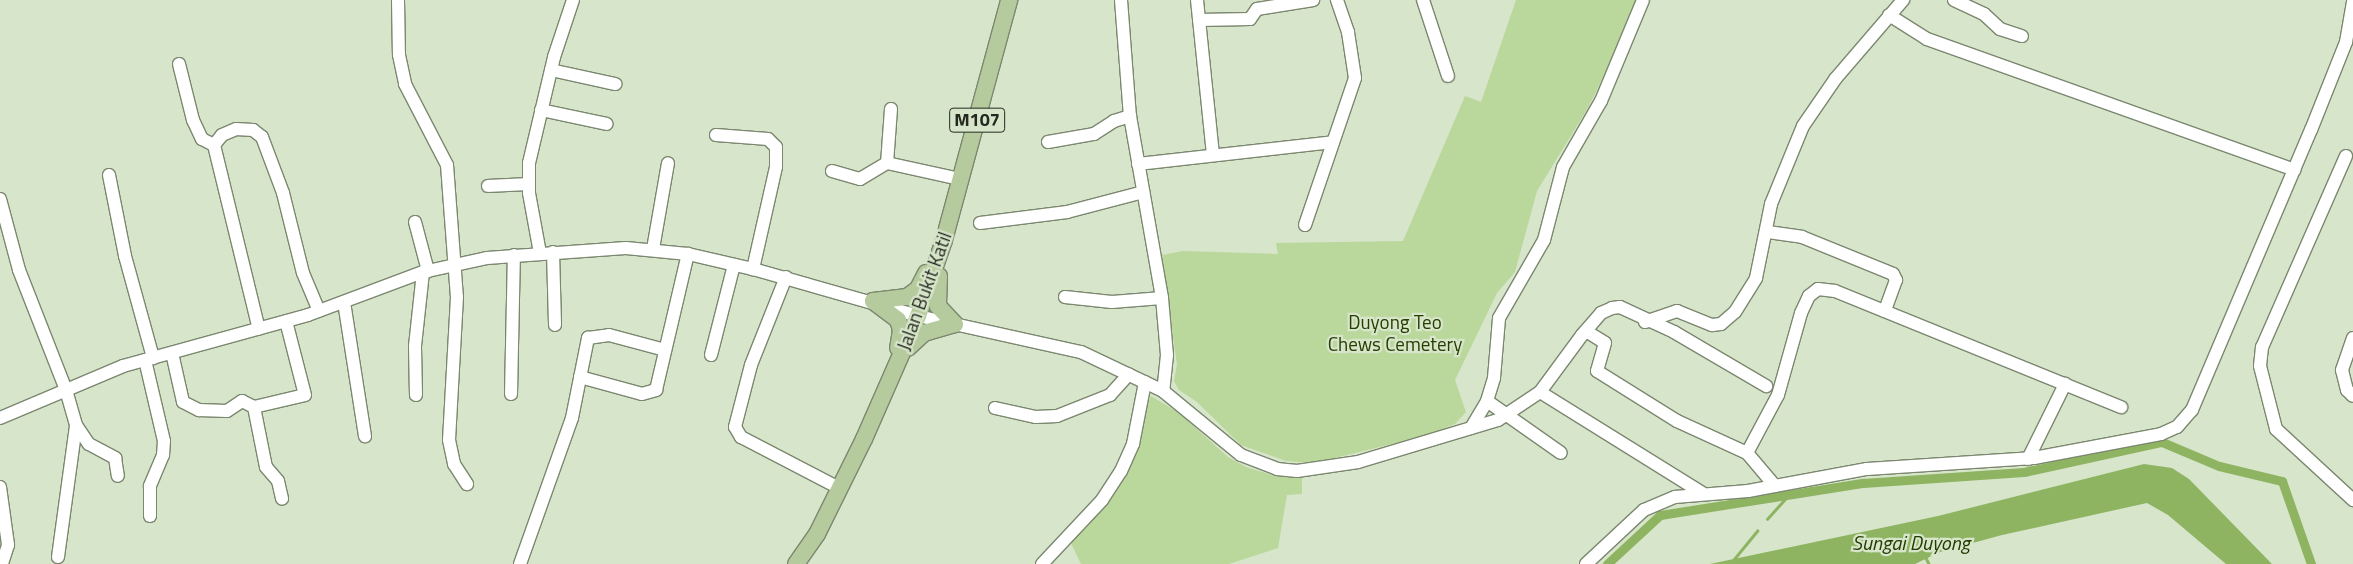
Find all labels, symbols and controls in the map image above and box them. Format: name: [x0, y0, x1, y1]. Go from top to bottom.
road number: M107: [948, 104, 1006, 136]
street label: Jalan Bukit Katil: [892, 228, 956, 354]
park label: Duyong Teo Chews Cemetery: [1328, 311, 1462, 355]
water label: Sungai Duyong: [1852, 530, 1970, 554]

